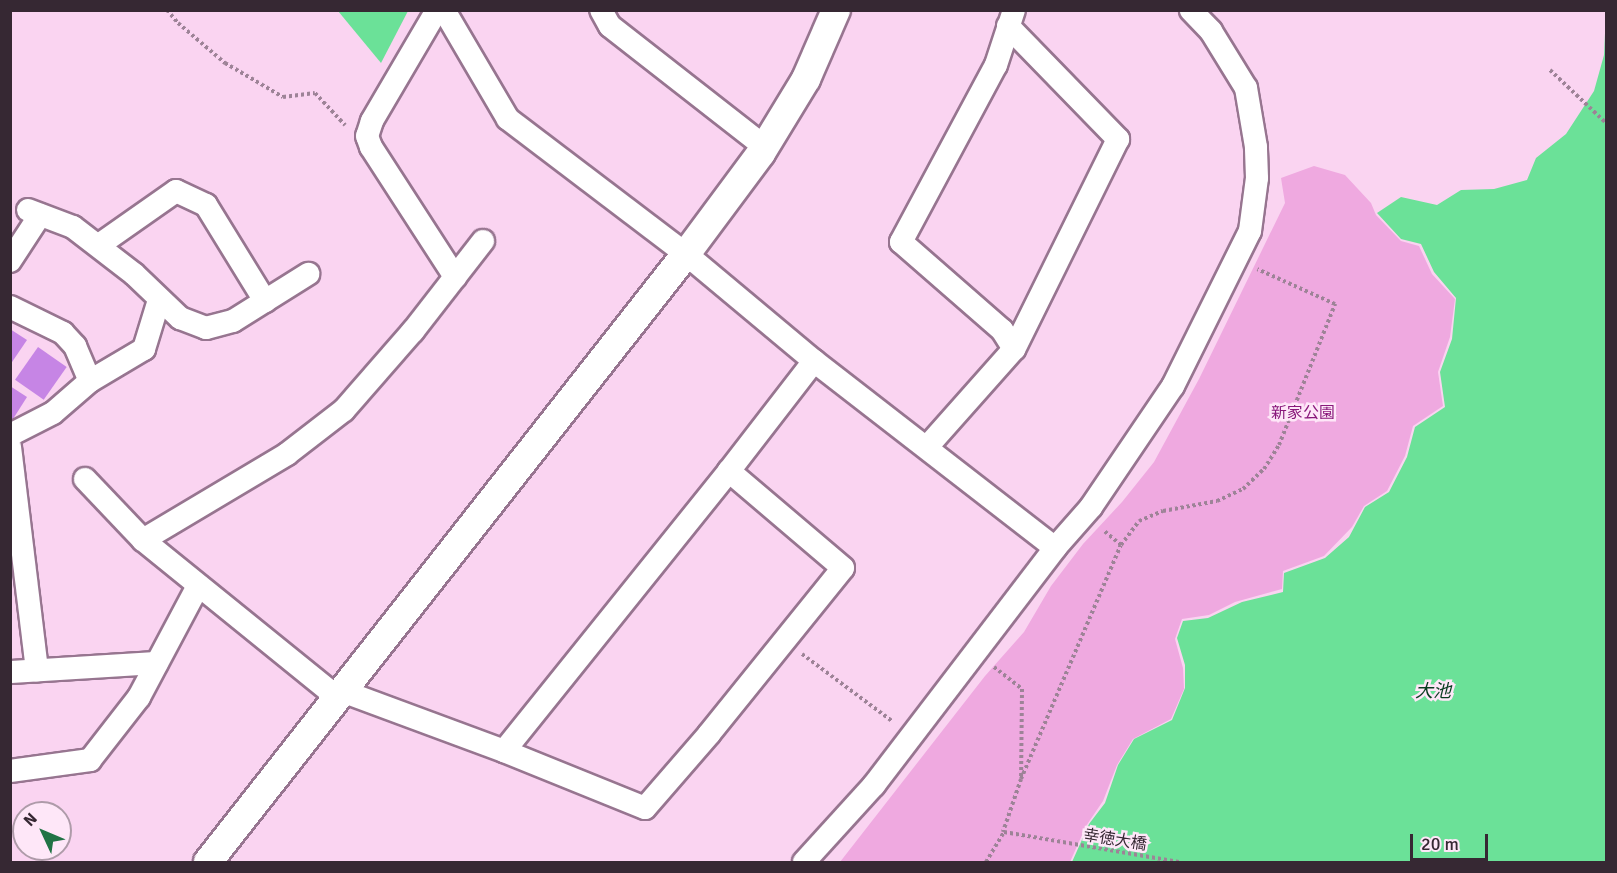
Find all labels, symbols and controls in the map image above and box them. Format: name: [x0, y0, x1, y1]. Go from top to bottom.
park label: 新家公園: [1271, 403, 1335, 423]
water label: 大池: [1415, 680, 1451, 702]
north arrow: [12, 801, 72, 861]
text: N: [19, 809, 42, 831]
scale bar: [1413, 822, 1491, 860]
street label: 幸徳大橋: [1082, 826, 1148, 854]
text: 20 m: [1421, 833, 1459, 855]

